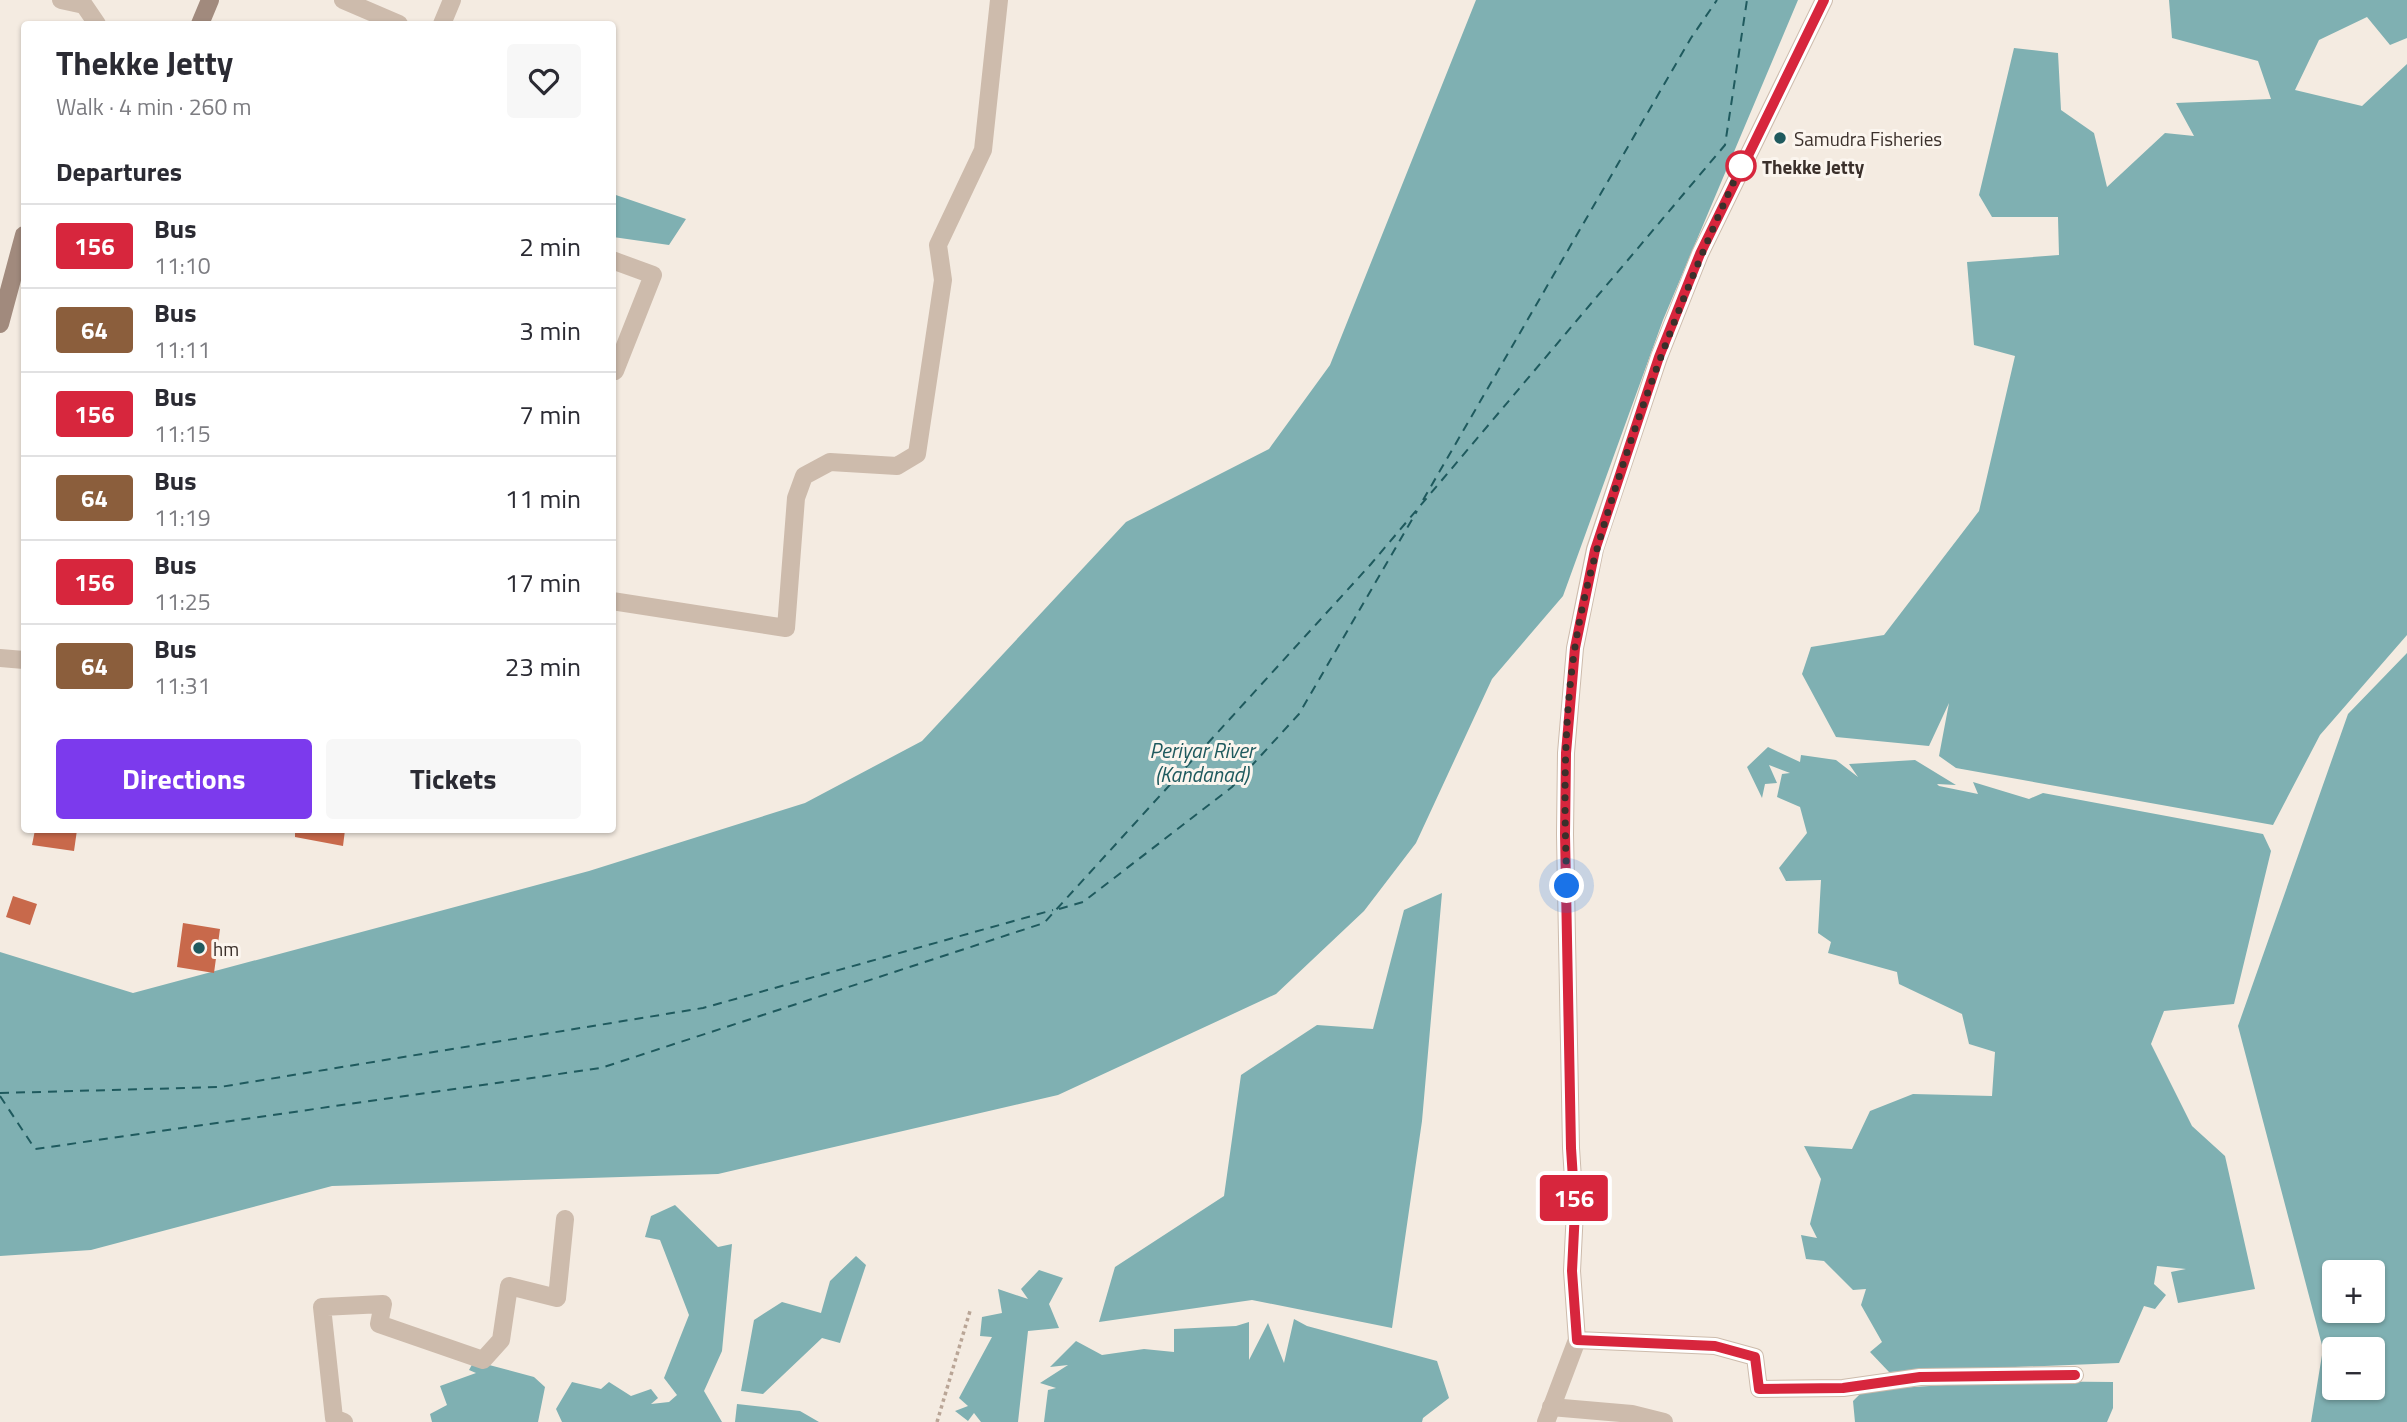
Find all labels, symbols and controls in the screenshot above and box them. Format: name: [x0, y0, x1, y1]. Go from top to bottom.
text: Thekke Jetty: [56, 38, 233, 88]
button: heart: [507, 44, 581, 118]
text: Walk · 4 min · 260 m: [56, 89, 252, 124]
place label: Samudra Fisheries: [1794, 124, 1942, 153]
marker: Samudra Fisheries: [1772, 130, 1788, 146]
marker: Thekke Jetty: [1726, 151, 1756, 181]
text: Departures: [56, 152, 182, 191]
place label: Thekke Jetty: [1762, 152, 1865, 181]
text: Bus: [154, 209, 196, 248]
text: 2 min: [519, 227, 581, 266]
text: 156: [74, 228, 115, 264]
text: 11:10: [154, 248, 211, 283]
text: Bus: [154, 293, 196, 332]
text: 3 min: [519, 311, 581, 350]
text: 64: [81, 312, 108, 348]
text: 11:11: [154, 332, 211, 367]
text: Bus: [154, 377, 196, 416]
text: 7 min: [519, 395, 581, 434]
text: 156: [74, 396, 115, 432]
text: 11:15: [154, 416, 211, 451]
text: Bus: [154, 461, 196, 500]
text: 11 min: [505, 479, 581, 518]
text: 64: [81, 480, 108, 516]
text: 11:19: [154, 500, 211, 535]
text: Bus: [154, 545, 196, 584]
text: 17 min: [505, 563, 581, 602]
text: 156: [74, 564, 115, 600]
text: 11:25: [154, 584, 211, 619]
text: Bus: [154, 629, 196, 668]
text: 23 min: [505, 647, 581, 686]
text: 64: [81, 648, 108, 684]
text: 11:31: [154, 668, 211, 703]
water label: Periyar River (Kandanad): [1150, 734, 1257, 790]
button: Directions: [56, 739, 312, 819]
button: Tickets: [326, 739, 581, 819]
your location: [1549, 868, 1584, 903]
place label: hm: [213, 934, 239, 963]
marker: hm: [191, 940, 207, 956]
line badge: 156: [1534, 1175, 1614, 1221]
text: 156: [1554, 1180, 1594, 1216]
map controls: [2322, 1260, 2385, 1400]
button: +: [2322, 1260, 2385, 1323]
button: −: [2322, 1337, 2385, 1400]

